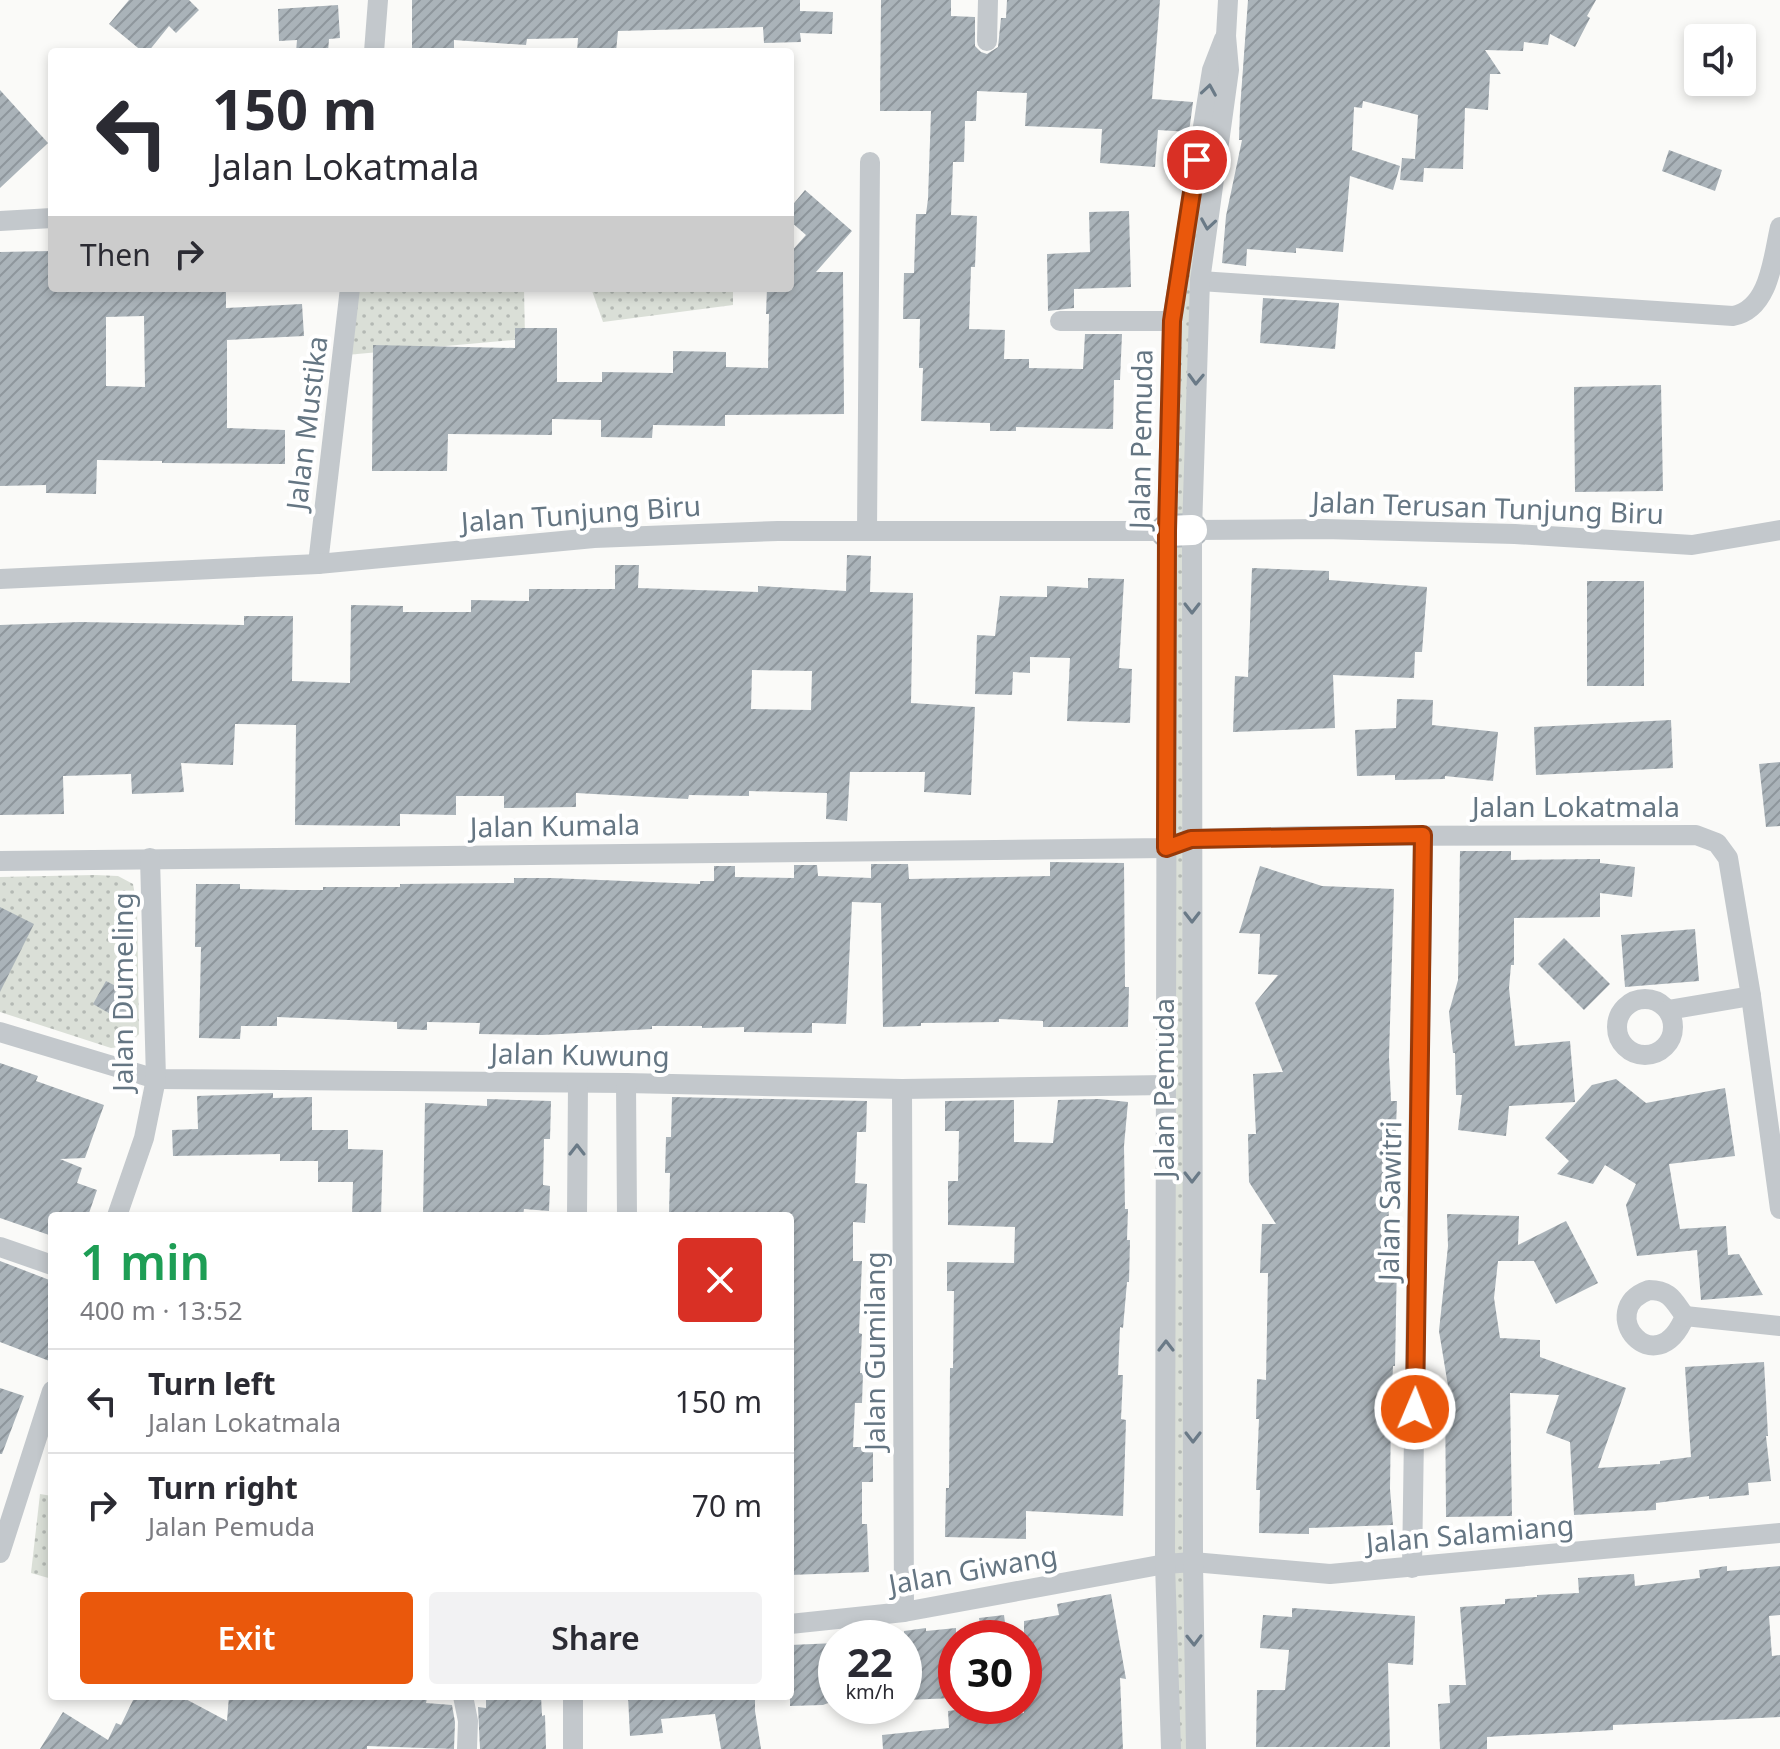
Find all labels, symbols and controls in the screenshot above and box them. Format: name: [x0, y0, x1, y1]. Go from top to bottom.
map controls: [1684, 24, 1756, 96]
button: sound: [1684, 24, 1756, 96]
text: 150 m: [212, 70, 377, 146]
icon: left: [80, 80, 184, 184]
one-way arrow: [1200, 84, 1217, 97]
pin: [1163, 126, 1231, 194]
icon: arrive: [1175, 138, 1219, 182]
text: Jalan Lokatmala: [212, 142, 480, 191]
one-way arrow: [1200, 217, 1217, 231]
icon: right: [167, 232, 211, 276]
text: Then: [80, 234, 151, 275]
street label: Jalan Mustika: [276, 334, 336, 515]
street label: Jalan Pemuda: [1119, 349, 1161, 532]
one-way arrow: [1187, 373, 1204, 386]
street label: Jalan Terusan Tunjung Biru: [1308, 482, 1665, 532]
street label: Jalan Tunjung Biru: [457, 486, 702, 541]
one-way arrow: [1183, 602, 1201, 615]
street label: Jalan Lokatmala: [1469, 787, 1680, 825]
street label: Jalan Kumala: [467, 805, 640, 846]
street label: Jalan Dumeling: [103, 892, 141, 1095]
one-way arrow: [1183, 911, 1201, 924]
street label: Jalan Pemuda: [1144, 998, 1182, 1181]
street label: Jalan Kuwung: [487, 1033, 670, 1075]
street label: Jalan Sawitri: [1369, 1121, 1409, 1284]
one-way arrow: [568, 1143, 586, 1156]
one-way arrow: [1183, 1171, 1201, 1184]
text: 1 min: [80, 1229, 210, 1294]
button: close: [678, 1238, 762, 1322]
street label: Jalan Gumilang: [855, 1251, 893, 1454]
text: 400 m · 13:52: [80, 1292, 243, 1328]
one-way arrow: [1157, 1339, 1175, 1352]
text: Turn left: [148, 1363, 276, 1404]
position arrow: [1373, 1367, 1457, 1451]
icon: left: [80, 1379, 124, 1423]
text: 150 m: [675, 1381, 762, 1422]
text: Jalan Lokatmala: [148, 1404, 341, 1440]
one-way arrow: [1184, 1431, 1202, 1444]
text: Turn right: [148, 1467, 298, 1508]
icon: right: [80, 1483, 124, 1527]
text: 70 m: [692, 1485, 762, 1526]
street label: Jalan Salamiang: [1361, 1505, 1575, 1561]
text: Jalan Pemuda: [148, 1508, 315, 1544]
street label: Jalan Giwang: [883, 1535, 1060, 1603]
button: Exit: [80, 1592, 413, 1684]
button: Share: [429, 1592, 762, 1684]
speed limit sign: 30: [938, 1620, 1042, 1724]
text: 22: [847, 1634, 893, 1689]
one-way arrow: [1185, 1634, 1203, 1647]
text: km/h: [845, 1678, 895, 1705]

